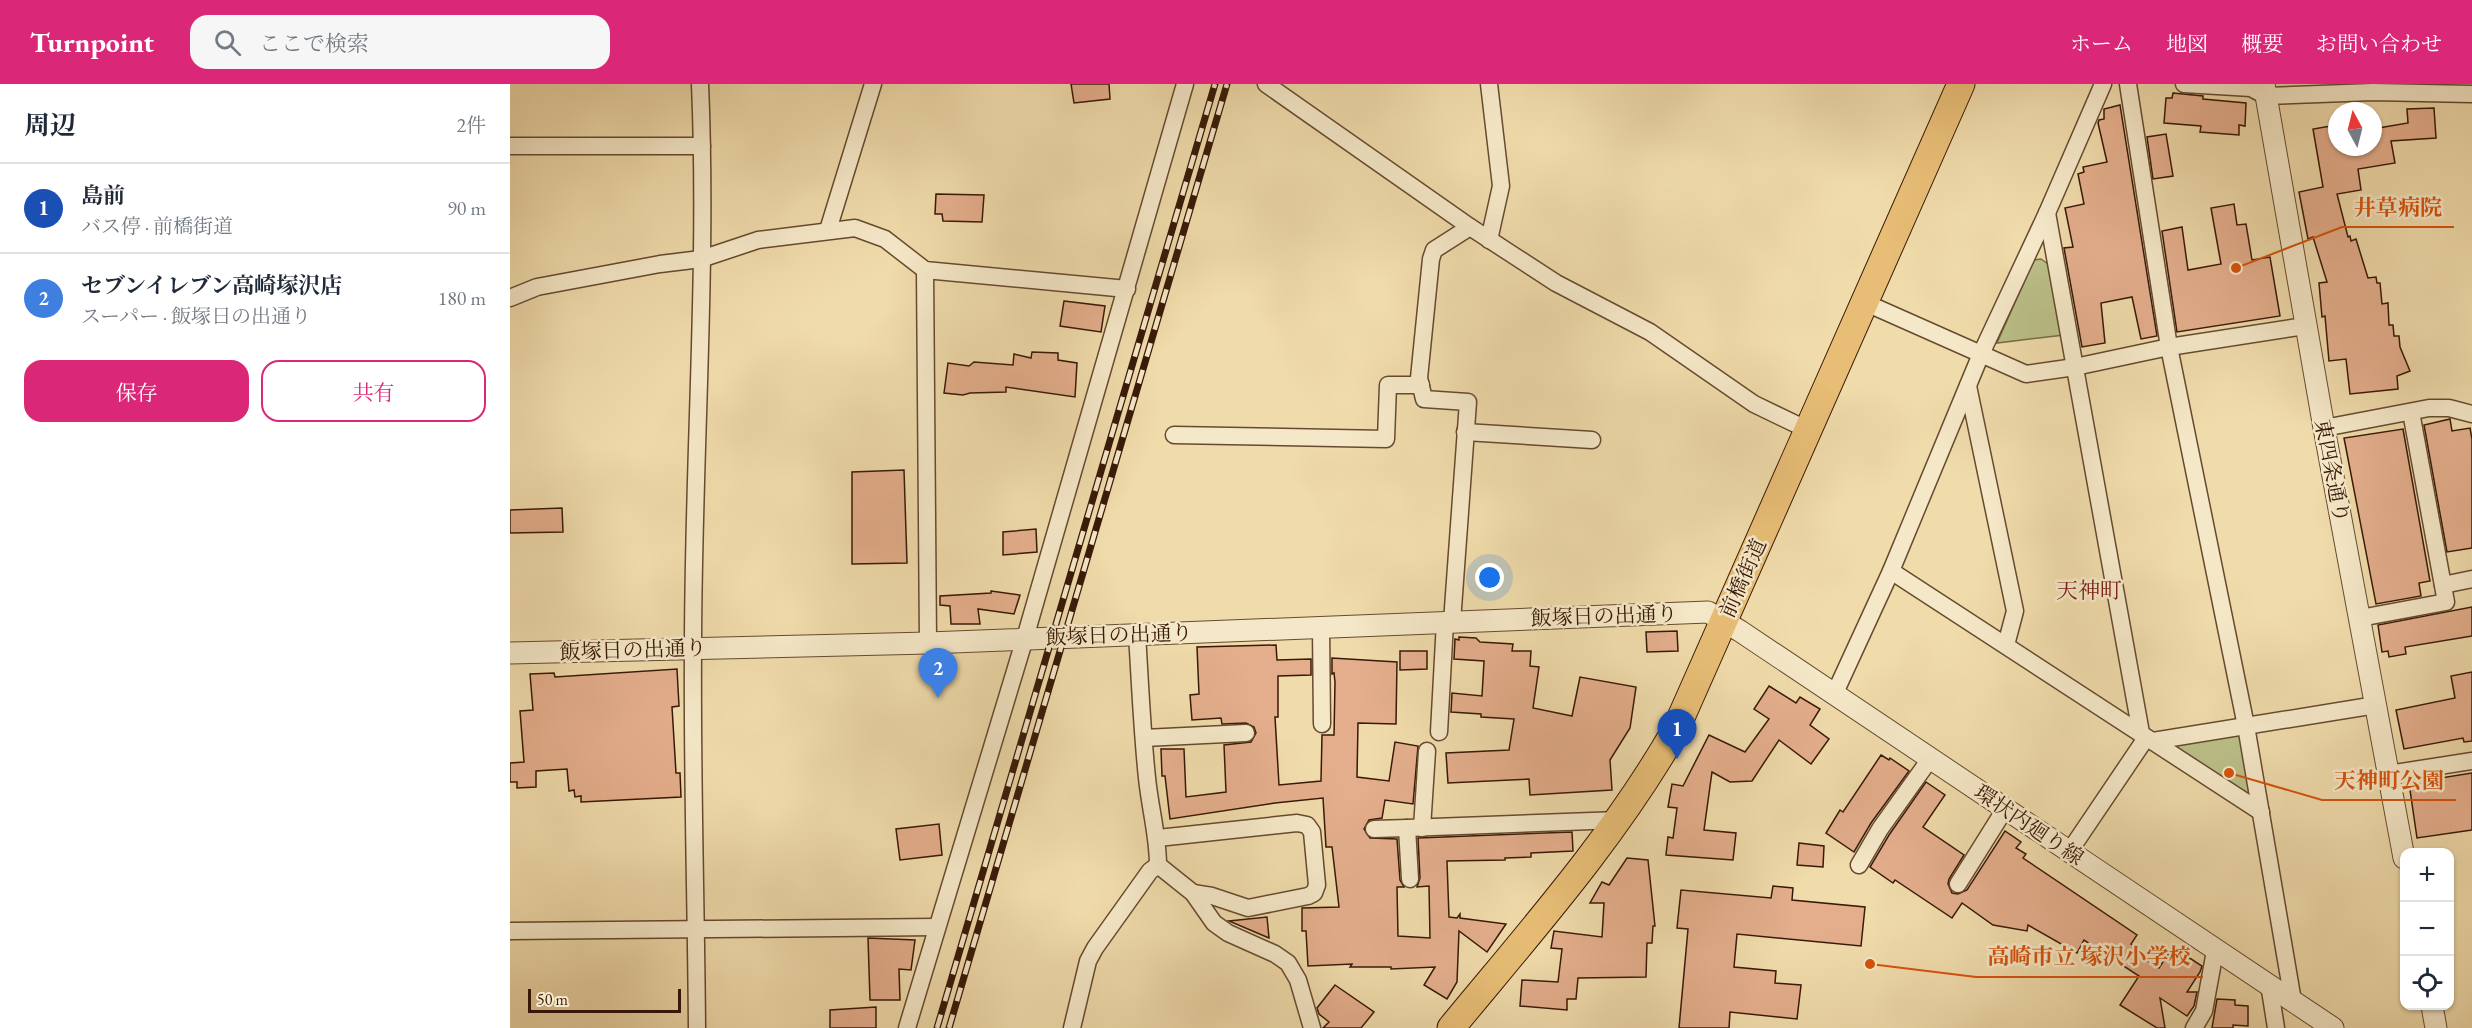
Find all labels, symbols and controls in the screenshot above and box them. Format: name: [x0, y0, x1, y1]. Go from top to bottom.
search box: [190, 15, 610, 69]
text: Turnpoint: [30, 24, 154, 60]
icon: search: [211, 26, 244, 59]
text: ここで検索: [259, 29, 369, 58]
text: ホーム: [2070, 30, 2133, 57]
text: 地図: [2166, 30, 2208, 57]
text: 概要: [2241, 30, 2283, 57]
text: お問い合わせ: [2316, 30, 2442, 57]
north arrow: [2328, 102, 2382, 156]
text: 周辺: [24, 108, 76, 142]
text: 2件: [456, 112, 486, 138]
text: 島前: [81, 181, 125, 210]
callout: 井草病院: [2342, 187, 2454, 227]
text: 井草病院: [2354, 193, 2442, 222]
text: 1: [38, 195, 49, 221]
text: 90 m: [447, 195, 486, 221]
text: バス停 · 前橋街道: [81, 213, 233, 239]
text: セブンイレブン高崎塚沢店: [81, 271, 342, 300]
text: 2: [38, 285, 49, 311]
text: 180 m: [438, 285, 486, 311]
text: スーパー · 飯塚日の出通り: [81, 303, 311, 329]
button: 保存: [24, 360, 249, 422]
button: 共有: [261, 360, 486, 422]
street label: 東四条通り: [2309, 417, 2356, 525]
street label: 前橋街道: [1713, 534, 1772, 622]
your location: [1475, 563, 1504, 592]
district label: 天神町: [2056, 576, 2122, 605]
street label: 飯塚日の出通り: [1530, 599, 1678, 632]
street label: 飯塚日の出通り: [1045, 618, 1193, 651]
street label: 飯塚日の出通り: [559, 633, 707, 666]
pin: 2: [918, 648, 958, 698]
pin: 1: [1658, 710, 1696, 759]
callout: 天神町公園: [2322, 760, 2456, 800]
text: 天神町公園: [2334, 766, 2444, 795]
street label: 環状内廻り線: [1970, 778, 2089, 871]
map controls: [2400, 848, 2454, 1010]
button: +: [2400, 848, 2454, 902]
button: −: [2400, 902, 2454, 956]
callout: 高崎市立 塚沢小学校: [1976, 937, 2203, 977]
text: 高崎市立 塚沢小学校: [1987, 942, 2191, 971]
button: locate: [2400, 956, 2454, 1010]
scale bar: [528, 986, 681, 1014]
text: 50 m: [537, 989, 568, 1010]

